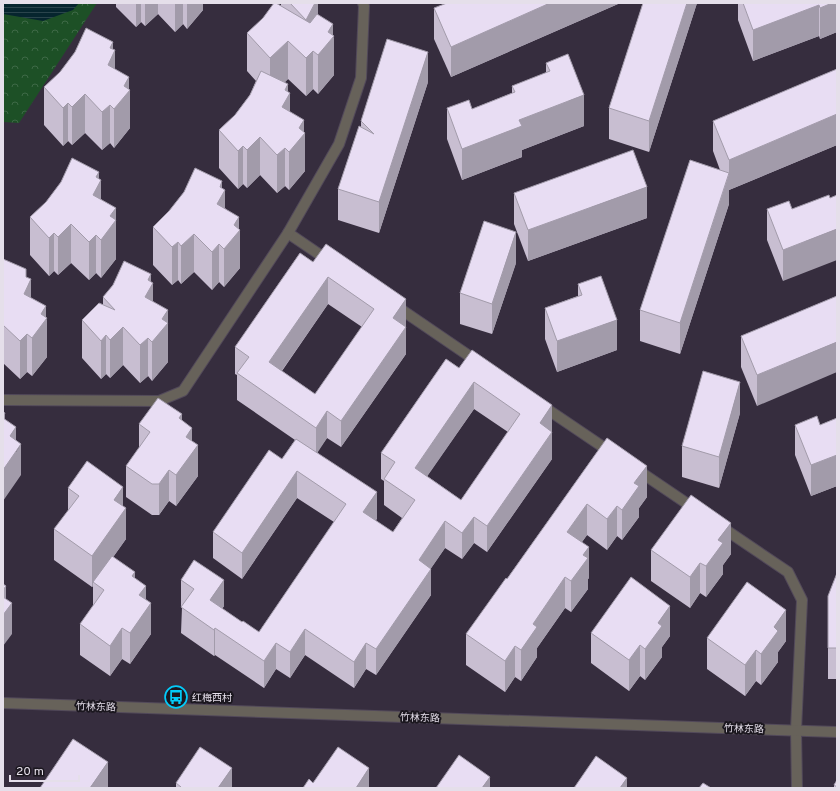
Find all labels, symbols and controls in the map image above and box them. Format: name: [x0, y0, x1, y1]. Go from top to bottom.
bus stop icon: 红梅西村: [163, 684, 189, 710]
place label: 红梅西村: [192, 692, 232, 705]
street label: 竹林东路: [76, 700, 116, 715]
street label: 竹林东路: [400, 711, 440, 726]
street label: 竹林东路: [724, 722, 764, 737]
scale bar: [10, 757, 79, 783]
text: 20 m: [16, 764, 44, 780]

